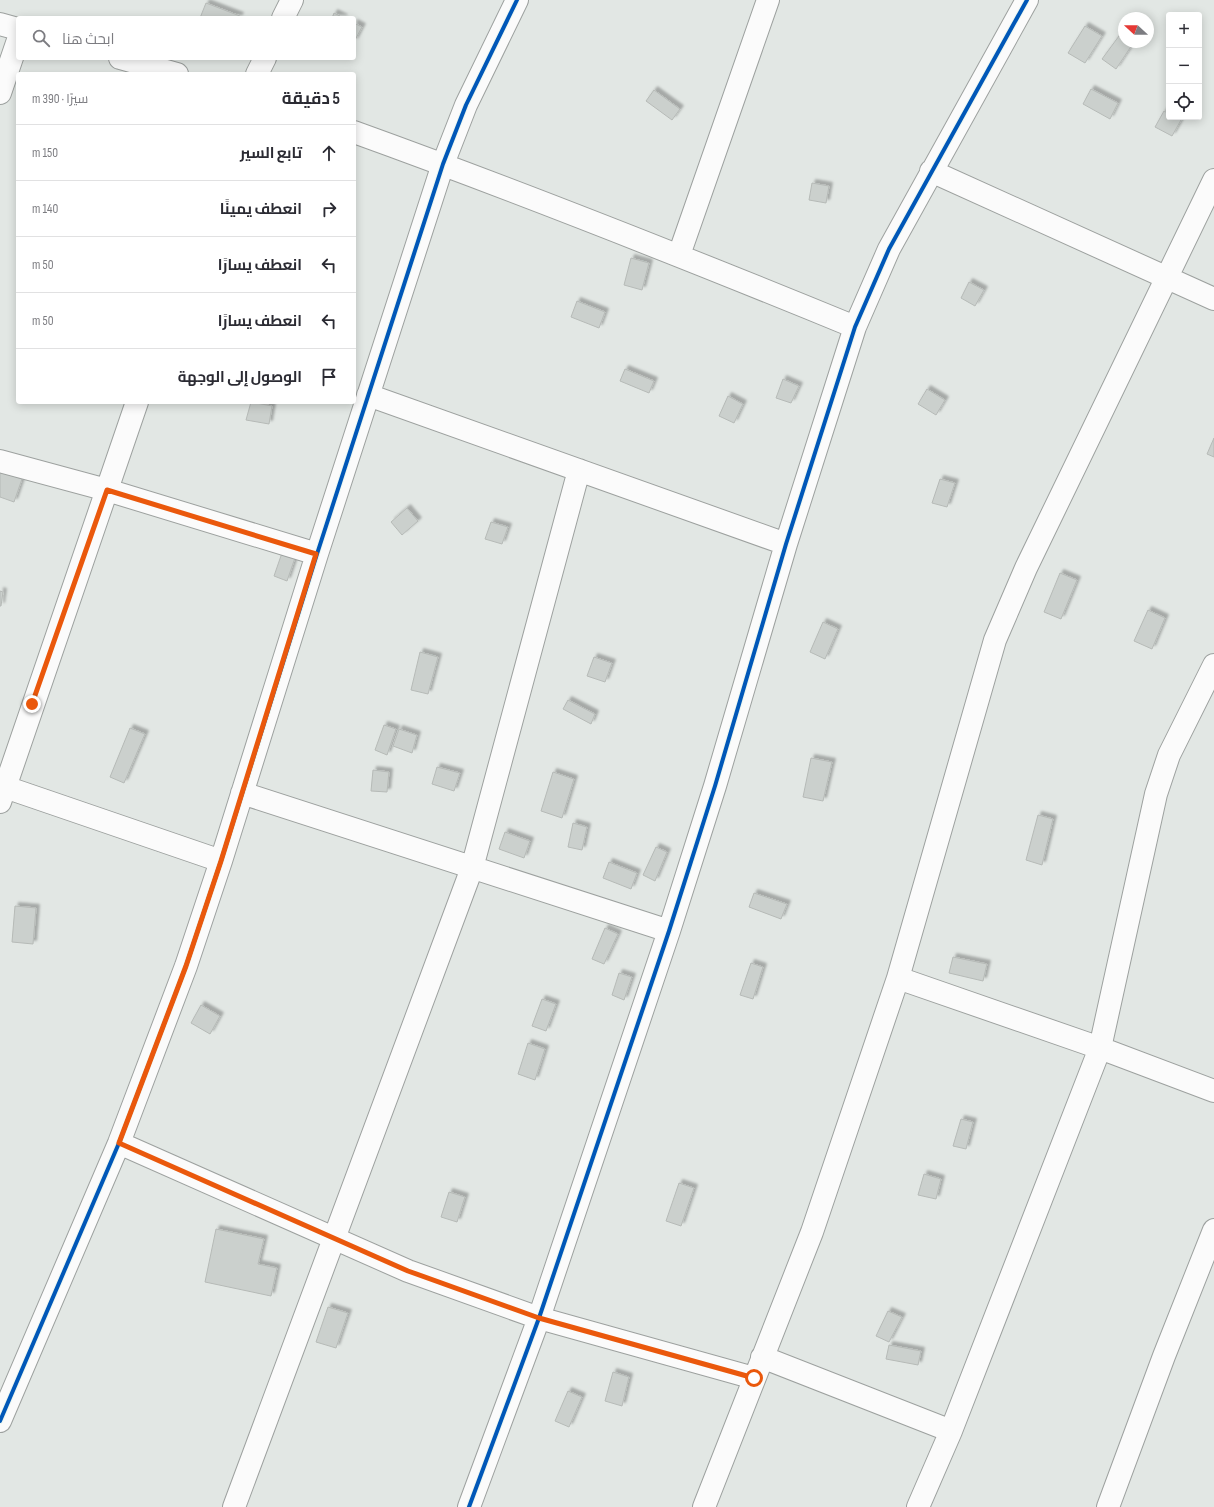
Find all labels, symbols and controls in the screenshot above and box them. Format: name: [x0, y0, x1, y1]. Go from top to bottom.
north arrow: [1118, 12, 1154, 48]
map controls: [1166, 12, 1202, 120]
button: +: [1166, 12, 1202, 48]
search box: [16, 16, 356, 60]
icon: search: [30, 27, 52, 49]
text: ابحث هنا: [62, 30, 115, 49]
button: −: [1166, 48, 1202, 84]
button: locate: [1166, 84, 1202, 120]
text: 5 دقيقة: [282, 89, 340, 109]
text: سيرًا · 390 m: [32, 91, 88, 107]
icon: ahead: [318, 142, 340, 164]
text: تابع السير: [240, 144, 302, 163]
text: 150 m: [32, 145, 58, 161]
icon: right: [318, 198, 340, 220]
text: انعطف يمينًا: [220, 200, 302, 219]
text: 140 m: [32, 201, 58, 217]
icon: left: [318, 254, 340, 276]
text: انعطف يسارًا: [218, 256, 302, 275]
text: 50 m: [32, 257, 53, 273]
icon: left: [318, 310, 340, 332]
text: انعطف يسارًا: [218, 312, 302, 331]
text: 50 m: [32, 313, 53, 329]
icon: arrive: [318, 366, 340, 388]
text: الوصول إلى الوجهة: [178, 368, 302, 387]
route end: [23, 695, 41, 713]
route start: [745, 1369, 763, 1387]

